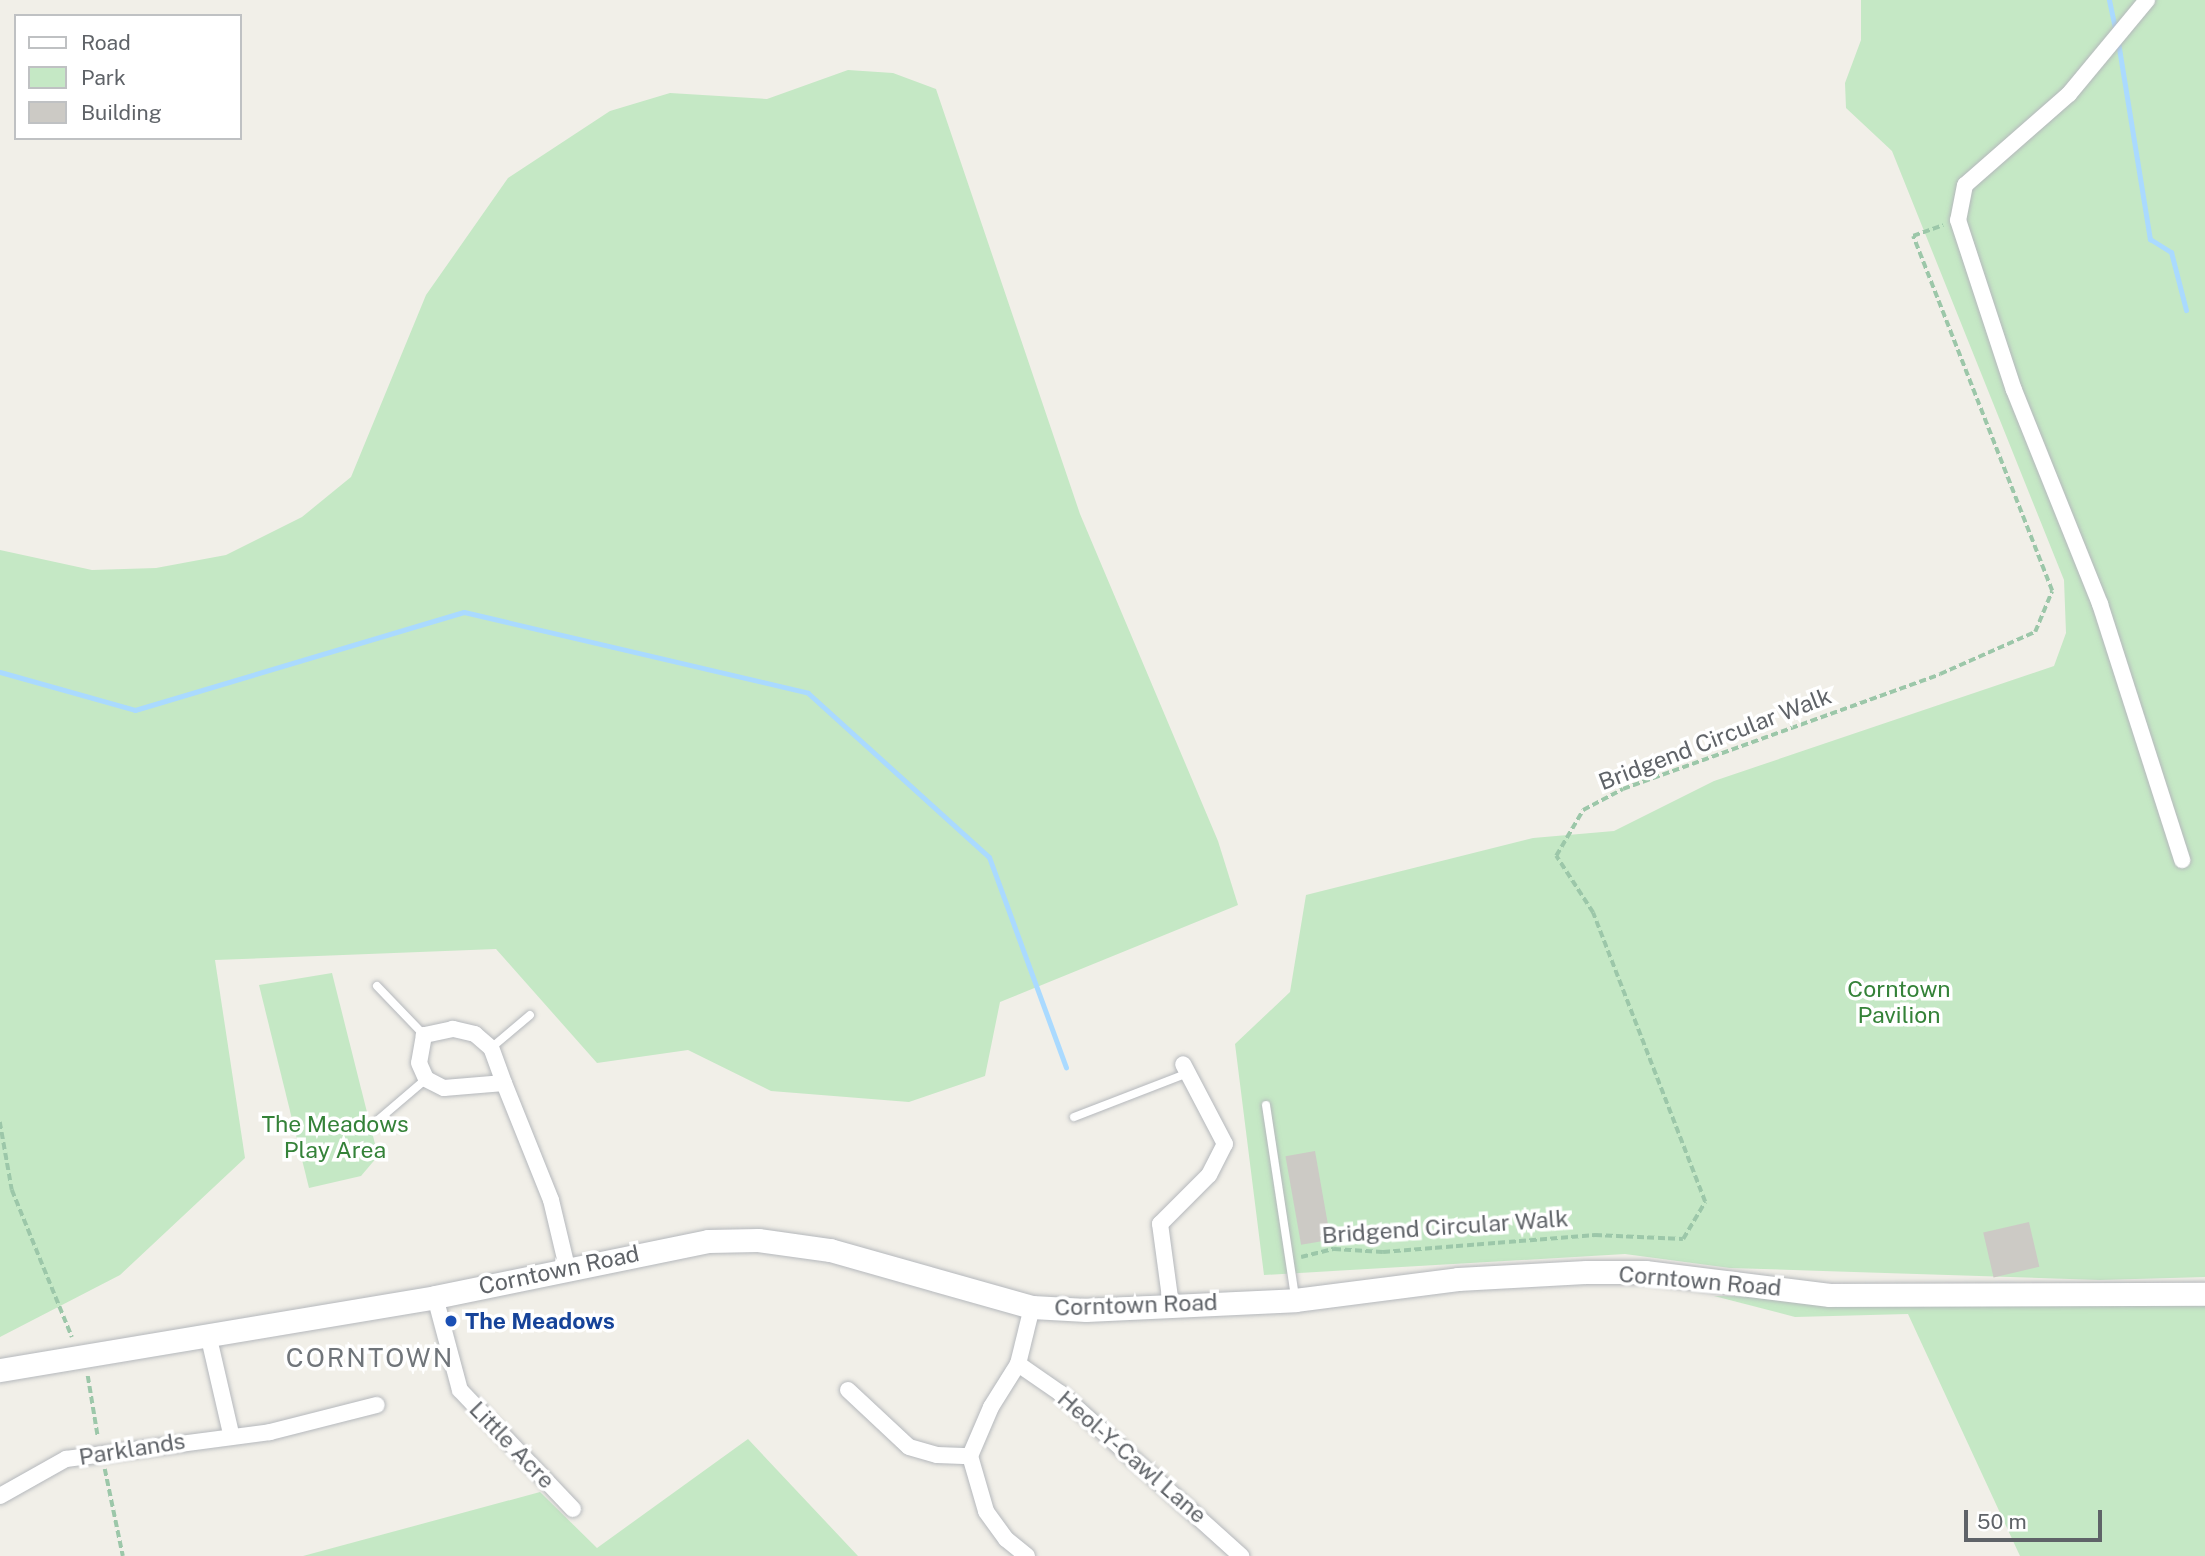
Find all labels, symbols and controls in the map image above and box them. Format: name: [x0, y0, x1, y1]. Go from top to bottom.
legend: [14, 14, 242, 140]
text: Road: [81, 30, 131, 55]
text: Park: [81, 65, 126, 90]
text: Building: [81, 100, 162, 125]
street label: Bridgend Circular Walk: [1595, 682, 1835, 796]
park label: Corntown Pavilion: [1847, 975, 1951, 1029]
park label: The Meadows Play Area: [261, 1110, 409, 1164]
street label: Bridgend Circular Walk: [1321, 1205, 1569, 1249]
street label: Corntown Road: [476, 1240, 642, 1300]
street label: Corntown Road: [1617, 1260, 1783, 1302]
street label: Corntown Road: [1054, 1288, 1218, 1322]
place label: The Meadows: [465, 1307, 615, 1335]
marker: The Meadows: [443, 1313, 459, 1329]
district label: CORNTOWN: [287, 1342, 453, 1374]
street label: Heol-Y-Cawl Lane: [1052, 1385, 1212, 1529]
street label: Little Acre: [464, 1396, 560, 1494]
street label: Parklands: [77, 1427, 187, 1471]
scale bar: [1967, 1496, 2105, 1540]
text: 50 m: [1977, 1509, 2027, 1534]

